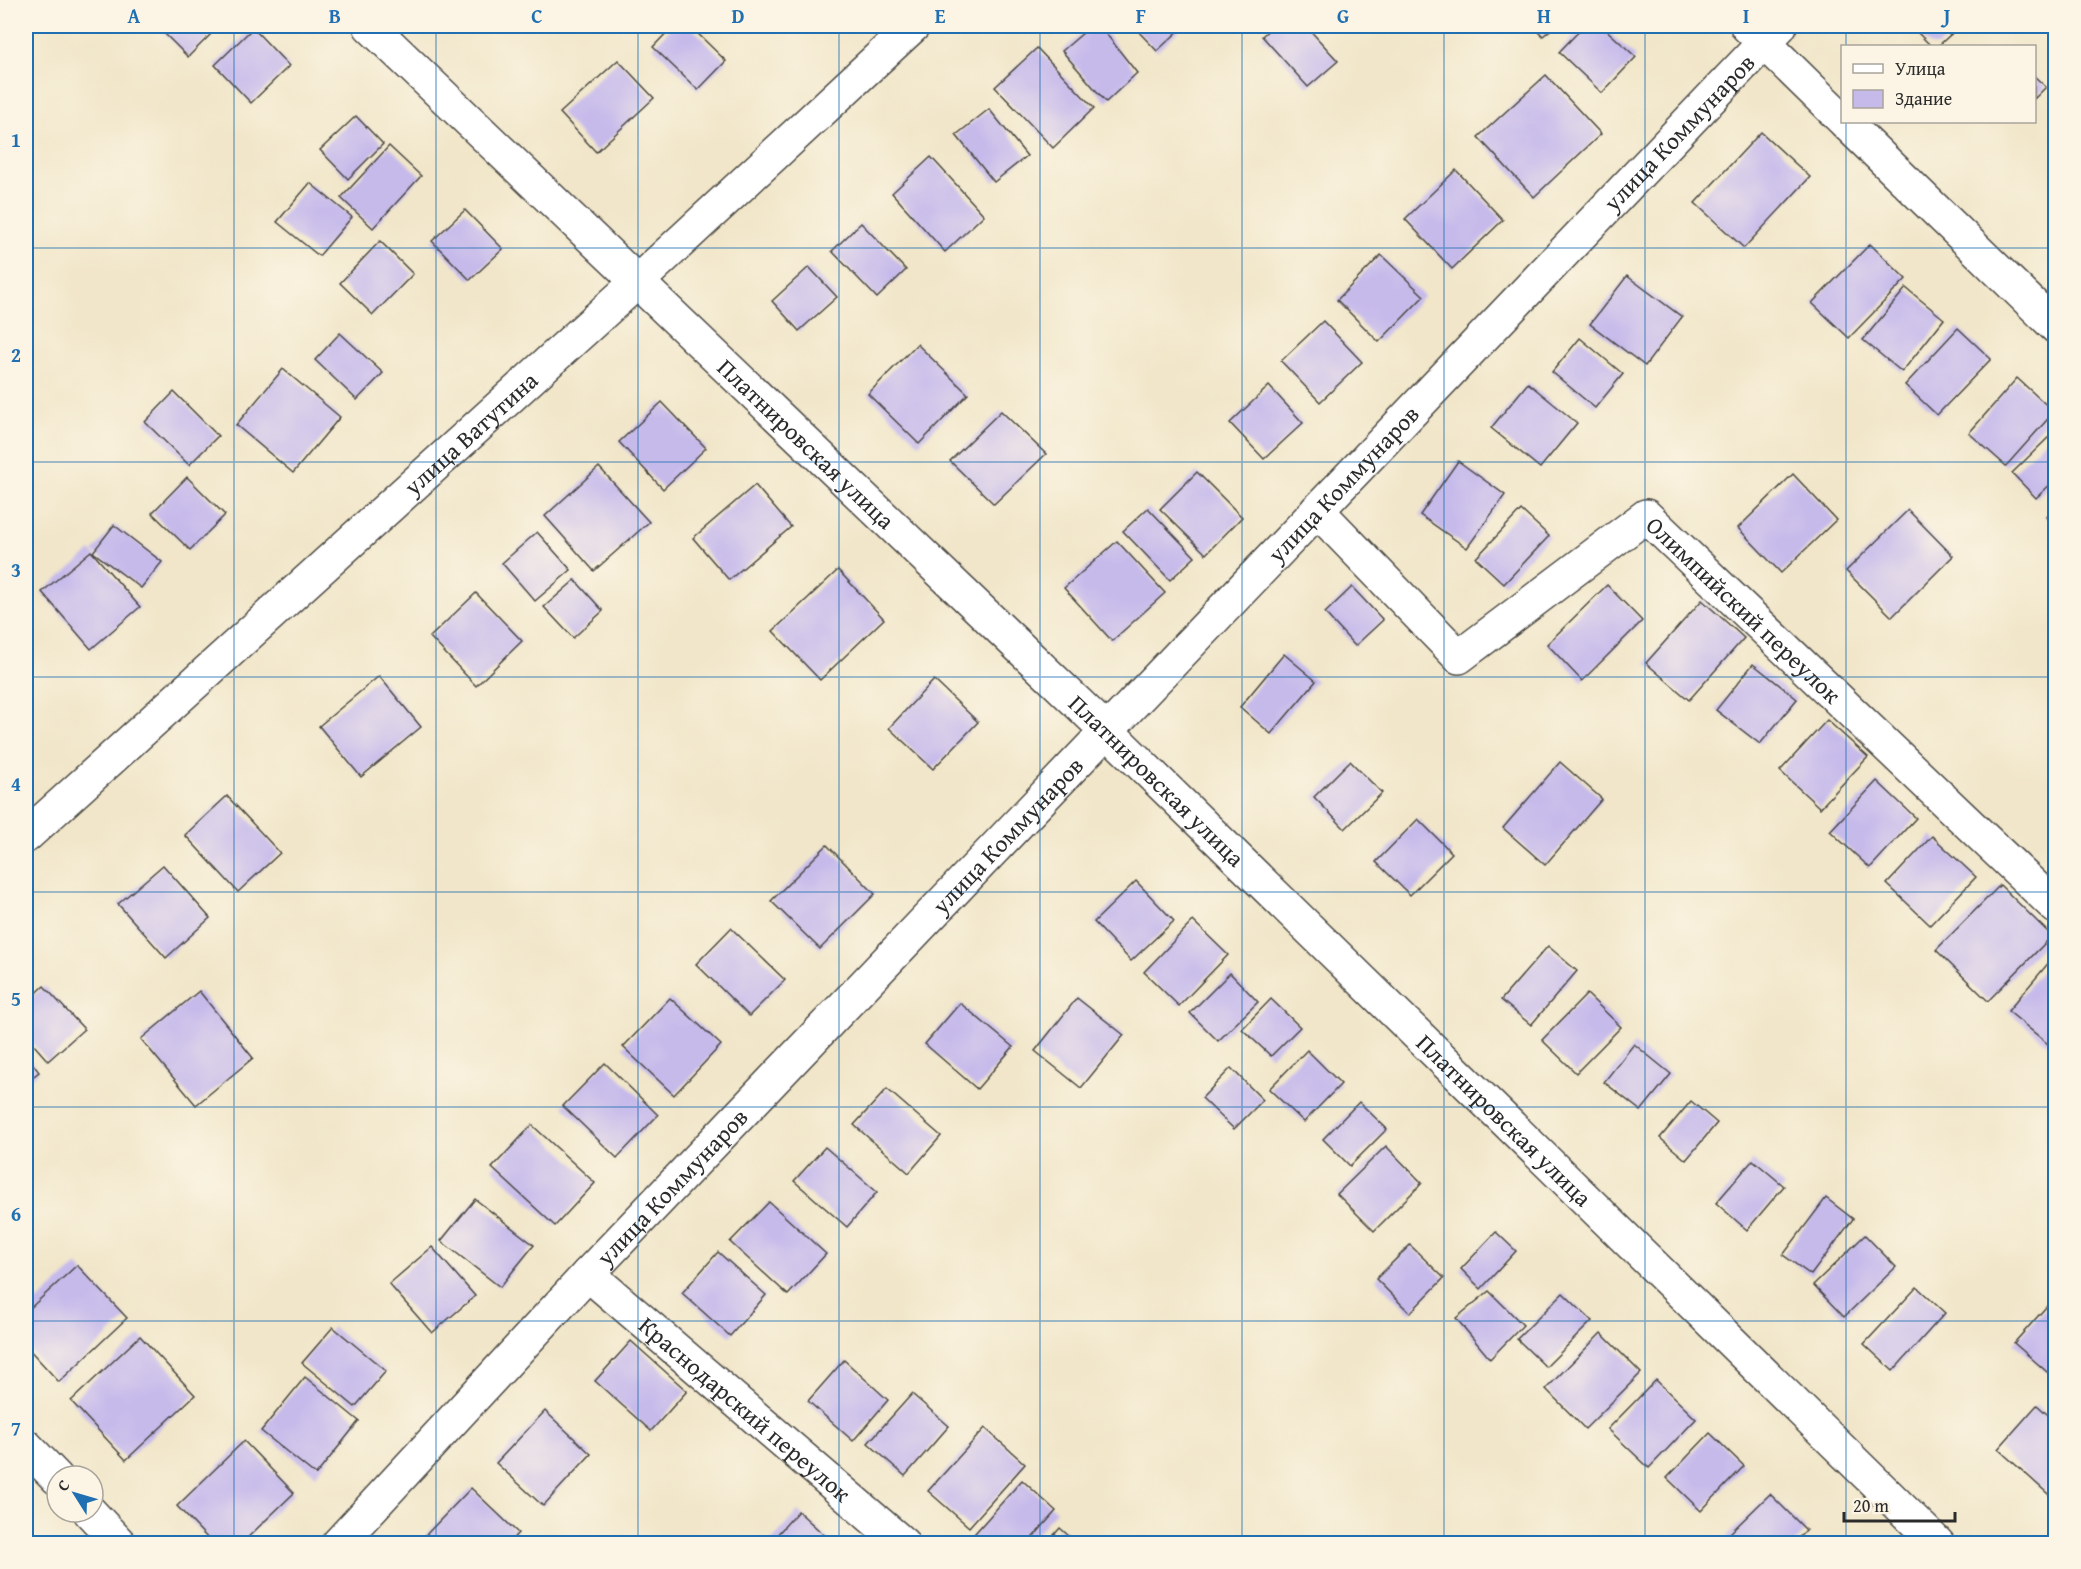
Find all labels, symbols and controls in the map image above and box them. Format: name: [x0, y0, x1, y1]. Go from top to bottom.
text: A: [128, 1, 141, 30]
text: B: [329, 1, 341, 30]
text: C: [531, 1, 543, 30]
text: D: [731, 1, 745, 30]
text: E: [935, 1, 946, 30]
text: F: [1136, 1, 1146, 30]
text: G: [1337, 1, 1349, 30]
text: H: [1537, 1, 1551, 30]
text: I: [1743, 1, 1749, 30]
text: J: [1941, 1, 1951, 30]
legend: [1841, 45, 2036, 123]
street label: улица Коммунаров: [1594, 46, 1762, 219]
text: Улица: [1895, 55, 1946, 82]
text: Здание: [1895, 85, 1952, 112]
text: 1: [11, 125, 21, 154]
text: 2: [11, 340, 21, 369]
street label: Платнировская улица: [710, 350, 903, 537]
street label: улица Ватутина: [395, 362, 546, 504]
street label: улица Коммунаров: [1258, 397, 1427, 571]
street label: Олимпийский переулок: [1639, 508, 1850, 711]
text: 3: [11, 555, 21, 584]
street label: Платнировская улица: [1061, 686, 1253, 875]
street label: улица Коммунаров: [923, 748, 1091, 922]
text: 4: [11, 769, 21, 798]
text: 5: [11, 984, 21, 1013]
street label: Платнировская улица: [1409, 1026, 1601, 1215]
street label: улица Коммунаров: [587, 1100, 755, 1274]
text: 6: [11, 1199, 21, 1228]
street label: Краснодарский переулок: [631, 1308, 859, 1510]
text: 7: [11, 1413, 21, 1442]
north arrow: [45, 1464, 105, 1524]
text: С: [51, 1474, 75, 1496]
scale bar: [1844, 1485, 1955, 1523]
text: 20 m: [1853, 1492, 1889, 1519]

